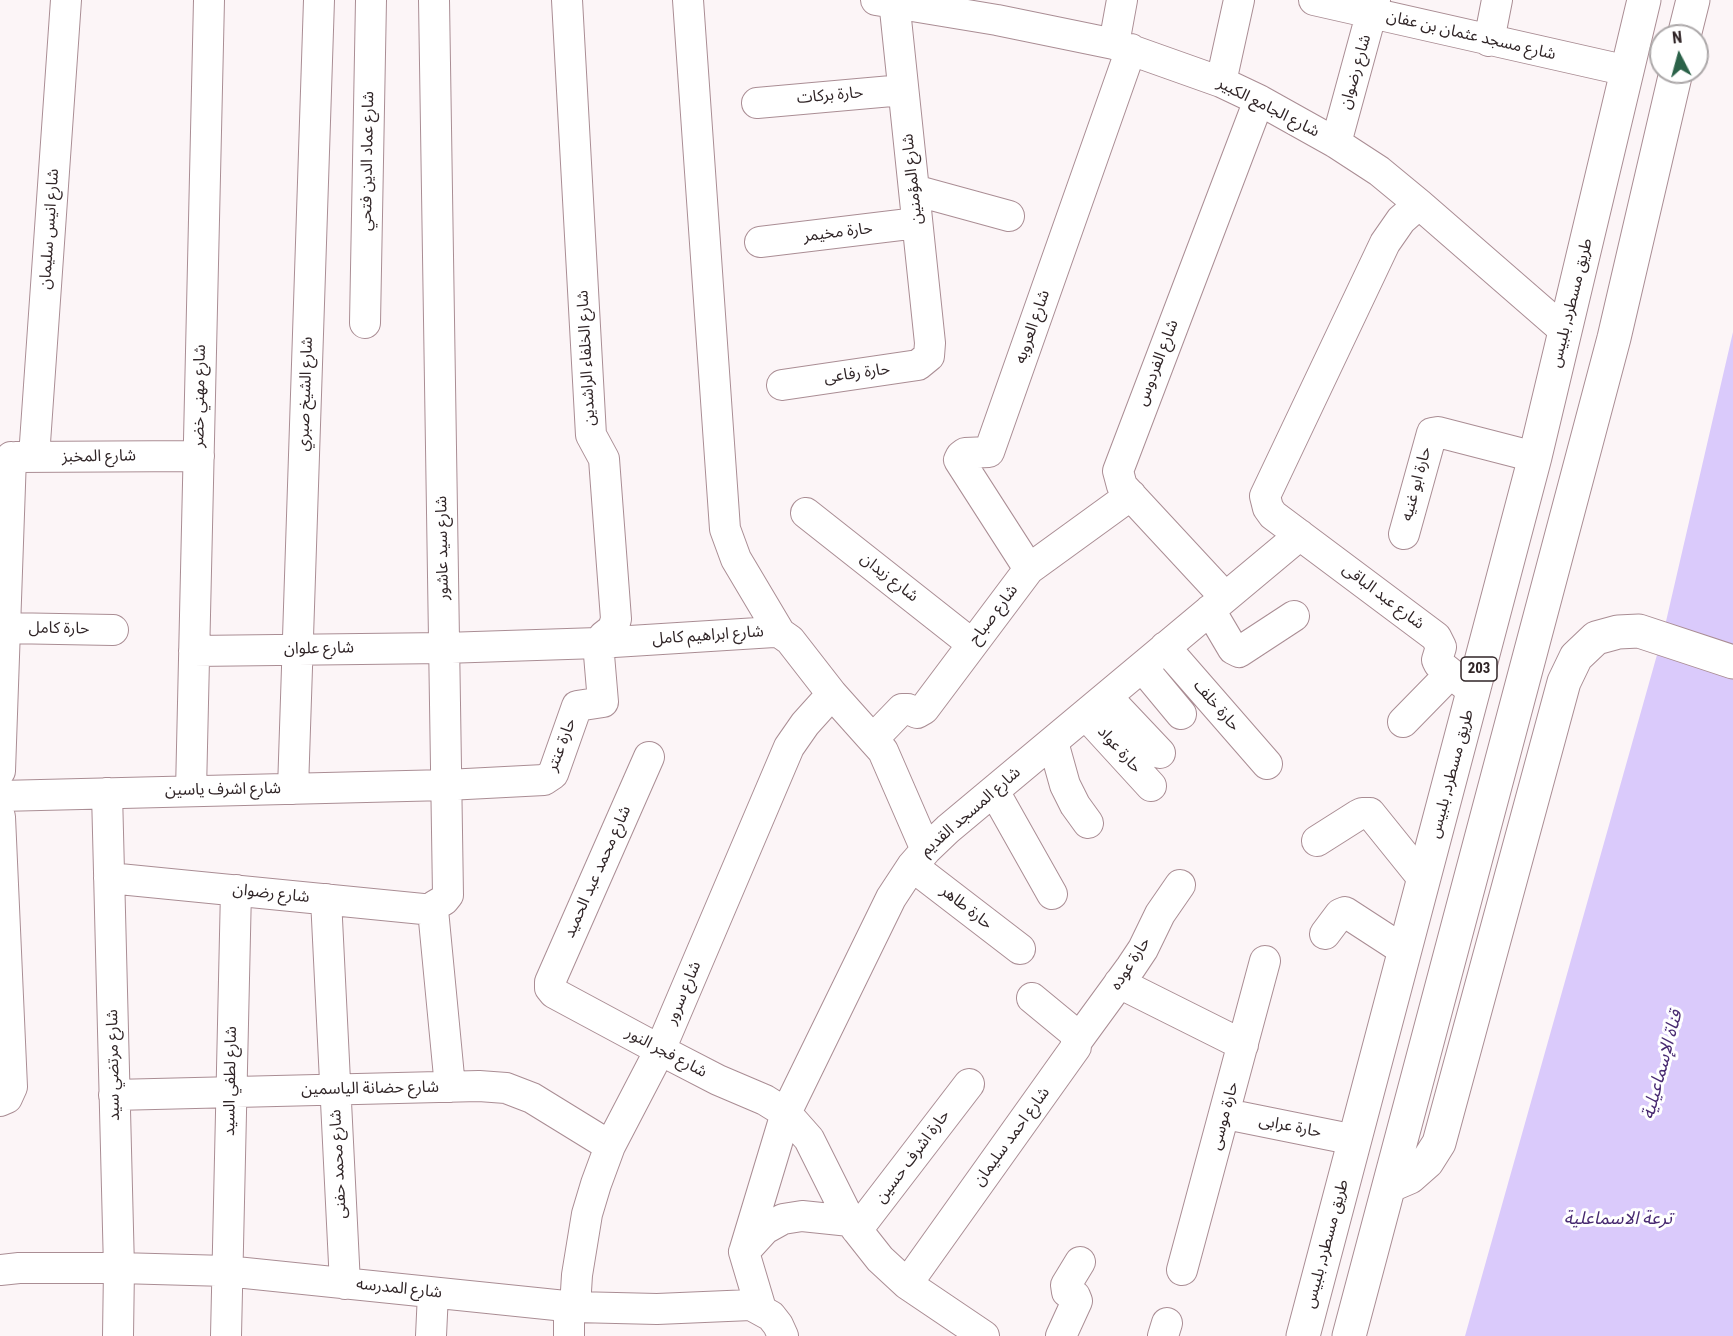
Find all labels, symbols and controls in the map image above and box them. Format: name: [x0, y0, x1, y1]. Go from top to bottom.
street label: شارع مسجد عثمان بن عفان: [1385, 7, 1557, 65]
north arrow: [1649, 24, 1709, 84]
text: N: [1671, 28, 1683, 48]
street label: شارع رضوان: [1336, 32, 1376, 112]
street label: شارع الجامع الكبير: [1214, 74, 1322, 142]
street label: حارة بركات: [796, 84, 864, 108]
street label: شارع عماد الدين فتحي: [357, 91, 379, 231]
street label: شارع المؤمنين: [899, 133, 927, 225]
street label: شارع انيس سليمان: [36, 168, 64, 290]
street label: حارة مخيمر: [802, 219, 874, 247]
street label: طريق مسطرد, بلبيس: [1547, 236, 1597, 370]
street label: شارع العروبه: [1011, 288, 1055, 366]
street label: شارع الخلفاء الراشدين: [574, 290, 600, 426]
street label: شارع الفردوس: [1133, 317, 1183, 409]
street label: شارع الشيخ صبري: [294, 336, 318, 452]
street label: شارع مهني خضر: [190, 344, 210, 448]
street label: حارة رفاعى: [823, 360, 891, 388]
street label: حارة ابو غنيه: [1398, 445, 1436, 523]
street label: شارع المخبز: [62, 447, 136, 467]
street label: شارع سيد عاشور: [432, 496, 454, 600]
street label: شارع زيدان: [856, 549, 922, 607]
street label: شارع عبد الباقى: [1338, 560, 1428, 634]
street label: شارع صباح: [965, 581, 1023, 649]
street label: حارة كامل: [28, 619, 90, 639]
street label: شارع ابراهيم كامل: [652, 623, 764, 649]
street label: شارع علوان: [284, 639, 354, 659]
road number: 203: [1461, 657, 1497, 681]
street label: حارة خلف: [1189, 677, 1243, 735]
street label: طريق مسطرد, بلبيس: [1426, 707, 1478, 841]
street label: حارة عنتر: [543, 716, 581, 774]
street label: حارة عواد: [1093, 723, 1145, 777]
street label: شارع المسجد القديم: [917, 763, 1025, 861]
street label: شارع اشرف ياسين: [165, 779, 281, 801]
street label: شارع محمد عبد الحميد: [560, 803, 636, 941]
street label: شارع رضوان: [232, 880, 310, 908]
street label: حارة طاهر: [936, 882, 996, 934]
street label: حارة عوده: [1107, 934, 1155, 994]
street label: شارع سرور: [662, 959, 706, 1027]
water label: قناة الإسماعيلية: [1638, 1008, 1688, 1122]
street label: شارع مرتضي سيد: [103, 1009, 125, 1121]
street label: شارع فجر النور: [622, 1024, 710, 1082]
street label: شارع لطفي السيد: [220, 1026, 242, 1136]
street label: شارع حضانة الياسمين: [301, 1078, 439, 1100]
street label: حارة موسى: [1207, 1080, 1243, 1152]
street label: شارع احمد سليمان: [970, 1084, 1054, 1190]
street label: حارة اشرف حسين: [872, 1107, 954, 1207]
street label: شارع محمد حفنى: [327, 1109, 351, 1219]
street label: حارة عرابى: [1257, 1112, 1323, 1142]
street label: طريق مسطرد, بلبيس: [1301, 1177, 1353, 1311]
water label: ترعة الاسماعلية: [1564, 1208, 1672, 1230]
street label: شارع المدرسه: [355, 1275, 443, 1303]

